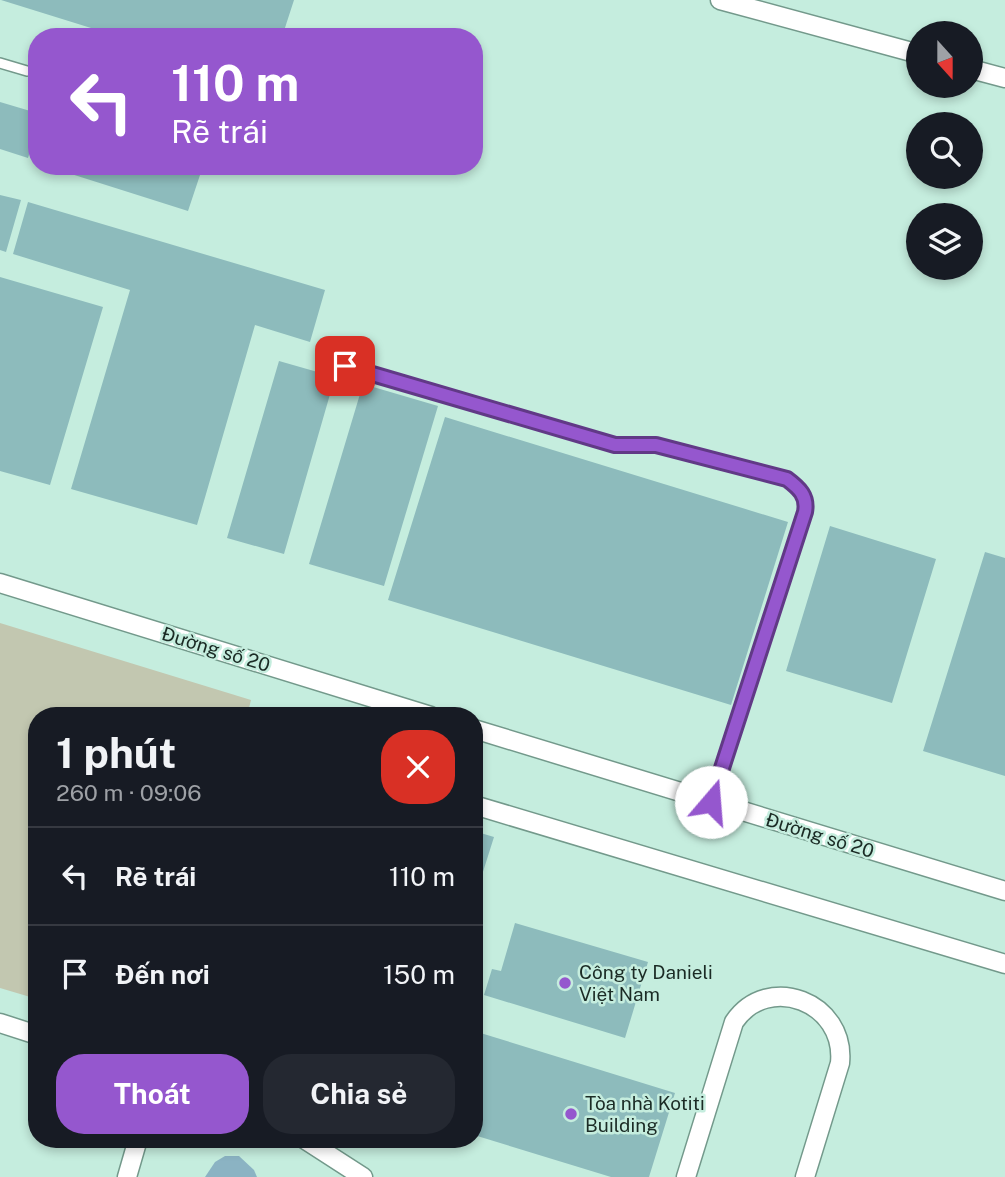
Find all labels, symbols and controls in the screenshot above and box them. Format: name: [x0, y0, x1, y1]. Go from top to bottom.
north arrow: [906, 21, 984, 98]
map controls: [906, 21, 983, 280]
text: 110 m: [171, 54, 299, 112]
icon: left: [56, 56, 147, 147]
button: search: [906, 112, 983, 189]
text: Rẽ trái: [171, 113, 268, 150]
button: layers: [906, 203, 983, 280]
pin: [315, 336, 375, 396]
icon: arrive: [326, 347, 364, 385]
street label: Đường số 20: [159, 622, 273, 676]
text: 1 phút: [56, 728, 176, 777]
button: close: [381, 730, 455, 804]
position arrow: [674, 765, 748, 839]
text: 260 m · 09:06: [56, 779, 201, 806]
street label: Đường số 20: [763, 808, 877, 862]
icon: left: [56, 857, 94, 895]
text: Rẽ trái: [115, 861, 196, 892]
text: 110 m: [389, 861, 455, 892]
icon: arrive: [56, 955, 94, 993]
text: Đến nơi: [115, 959, 210, 990]
text: 150 m: [383, 959, 455, 990]
place label: Công ty Danieli Việt Nam: [579, 961, 713, 1005]
marker: Công ty Danieli Việt Nam: [557, 975, 573, 991]
button: Thoát: [56, 1054, 249, 1134]
button: Chia sẻ: [263, 1054, 455, 1134]
place label: Tòa nhà Kotiti Building: [585, 1092, 705, 1136]
marker: Tòa nhà Kotiti Building: [563, 1106, 579, 1122]

